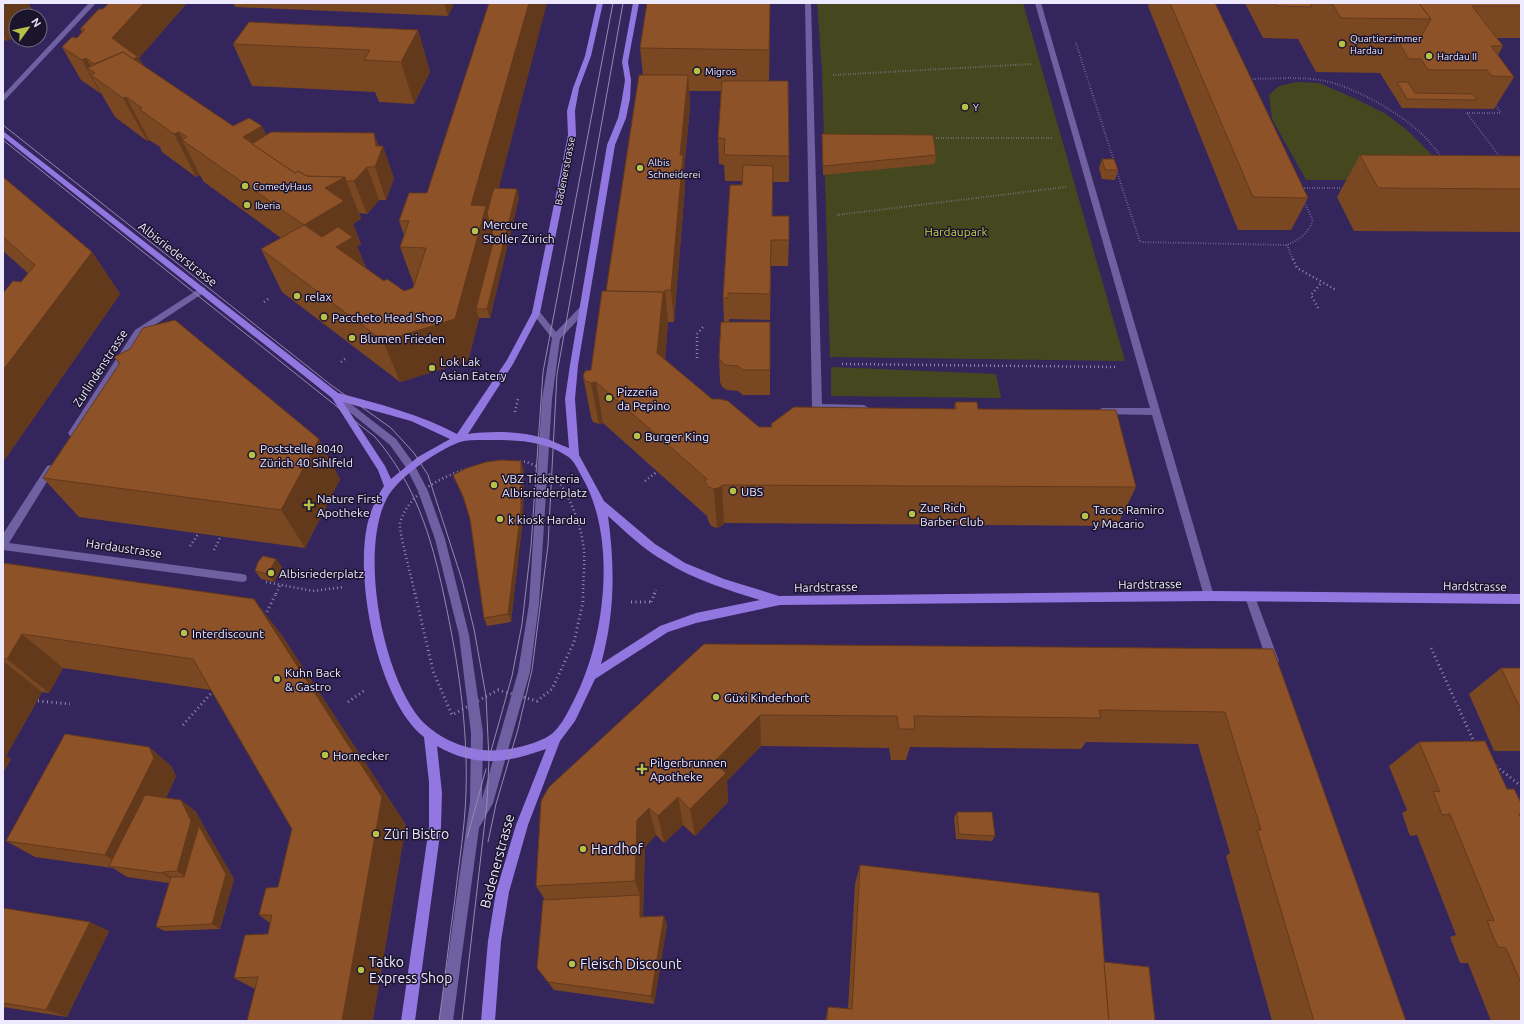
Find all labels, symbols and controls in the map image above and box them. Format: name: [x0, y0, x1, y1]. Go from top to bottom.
north arrow: [8, 8, 48, 48]
text: N: [29, 16, 44, 29]
place label: Quartierzimmer Hardau: [1350, 33, 1422, 56]
marker: Quartierzimmer Hardau: [1337, 39, 1347, 49]
marker: Hardau II: [1424, 51, 1434, 61]
place label: Hardau II: [1437, 51, 1477, 62]
marker: Migros: [692, 66, 702, 76]
place label: Migros: [705, 66, 736, 77]
marker: Y: [960, 102, 970, 112]
place label: Y: [973, 102, 979, 113]
street label: Badenerstrasse: [553, 136, 577, 206]
place label: Albis Schneiderei: [648, 157, 700, 180]
marker: Albis Schneiderei: [635, 163, 645, 173]
marker: ComedyHaus: [240, 181, 250, 191]
place label: ComedyHaus: [253, 181, 312, 192]
marker: Iberia: [242, 200, 252, 210]
place label: Iberia: [255, 200, 280, 211]
place label: Mercure Stoller Zürich: [483, 218, 555, 245]
street label: Albisriederstrasse: [136, 219, 220, 289]
park label: Hardaupark: [925, 225, 987, 238]
marker: Mercure Stoller Zürich: [470, 226, 480, 236]
place label: relax: [305, 290, 332, 303]
marker: relax: [292, 291, 302, 301]
place label: Paccheto Head Shop: [332, 311, 442, 324]
marker: Paccheto Head Shop: [319, 312, 329, 322]
street label: Zurlindenstrasse: [70, 327, 130, 409]
place label: Blumen Frieden: [360, 332, 445, 345]
marker: Blumen Frieden: [347, 333, 357, 343]
place label: Lok Lak Asian Eatery: [440, 355, 507, 382]
marker: Lok Lak Asian Eatery: [427, 363, 437, 373]
place label: Pizzeria da Pepino: [617, 385, 670, 412]
marker: Pizzeria da Pepino: [604, 393, 614, 403]
place label: Burger King: [645, 430, 709, 443]
marker: Burger King: [632, 431, 642, 441]
place label: Poststelle 8040 Zürich 40 Sihlfeld: [260, 442, 353, 469]
marker: Poststelle 8040 Zürich 40 Sihlfeld: [247, 450, 257, 460]
place label: VBZ Ticketeria Albisriederplatz: [502, 472, 587, 499]
marker: VBZ Ticketeria Albisriederplatz: [489, 480, 499, 490]
place label: UBS: [741, 485, 763, 498]
marker: UBS: [728, 486, 738, 496]
place label: Nature First Apotheke: [317, 492, 381, 519]
marker: Nature First Apotheke: [304, 500, 314, 510]
place label: Zue Rich Barber Club: [920, 501, 984, 528]
place label: Tacos Ramiro y Macario: [1093, 503, 1164, 530]
marker: Zue Rich Barber Club: [907, 509, 917, 519]
marker: Tacos Ramiro y Macario: [1080, 511, 1090, 521]
place label: k kiosk Hardau: [508, 513, 586, 526]
marker: k kiosk Hardau: [495, 514, 505, 524]
street label: Hardaustrasse: [85, 536, 163, 560]
place label: Albisriederplatz: [279, 567, 364, 580]
marker: Albisriederplatz: [266, 568, 276, 578]
street label: Hardstrasse: [1118, 577, 1182, 591]
street label: Hardstrasse: [1443, 579, 1507, 593]
street label: Hardstrasse: [794, 580, 858, 594]
place label: Interdiscount: [192, 627, 264, 640]
marker: Interdiscount: [179, 628, 189, 638]
place label: Kuhn Back & Gastro: [285, 666, 341, 693]
marker: Kuhn Back & Gastro: [272, 674, 282, 684]
place label: Güxi Kinderhort: [724, 691, 809, 704]
marker: Güxi Kinderhort: [711, 692, 721, 702]
place label: Hornecker: [333, 749, 389, 762]
marker: Hornecker: [320, 750, 330, 760]
place label: Pilgerbrunnen Apotheke: [650, 756, 727, 783]
marker: Pilgerbrunnen Apotheke: [637, 764, 647, 774]
street label: Badenerstrasse: [477, 812, 517, 910]
place label: Züri Bistro: [384, 826, 449, 842]
marker: Züri Bistro: [371, 829, 381, 839]
place label: Hardhof: [591, 841, 644, 857]
marker: Hardhof: [578, 844, 588, 854]
place label: Tatko Express Shop: [369, 954, 452, 986]
place label: Fleisch Discount: [580, 956, 682, 972]
marker: Fleisch Discount: [567, 959, 577, 969]
marker: Tatko Express Shop: [356, 965, 366, 975]

